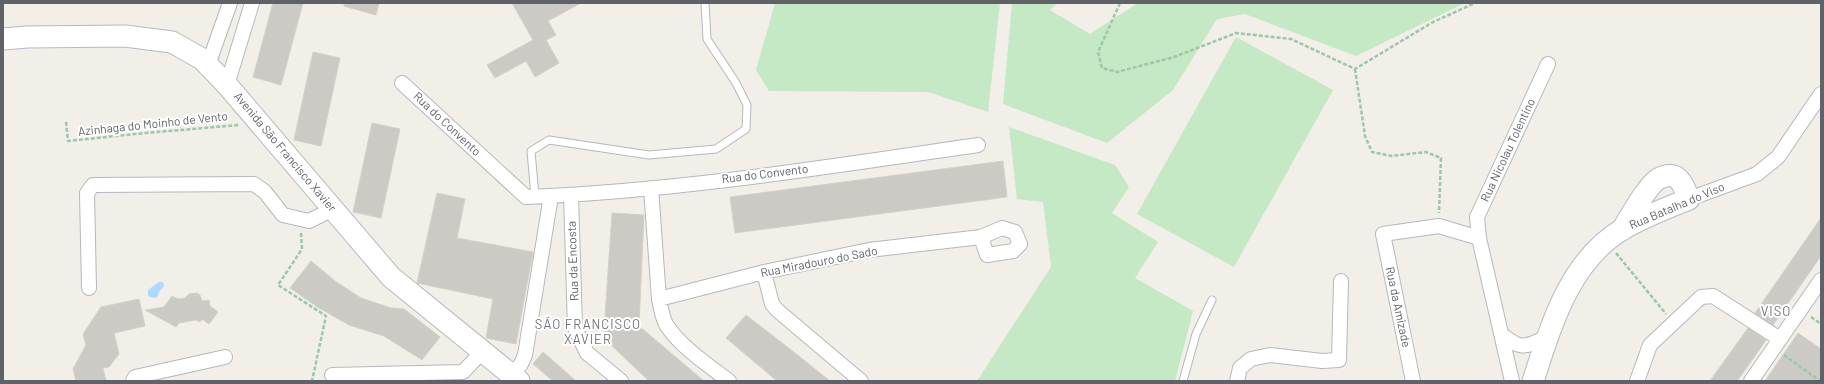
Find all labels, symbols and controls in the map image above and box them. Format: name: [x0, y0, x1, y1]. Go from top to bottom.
street label: Rua do Convento: [411, 88, 484, 158]
street label: Avenida São Francisco Xavier: [232, 89, 340, 214]
street label: Rua Nicolau Tolentino: [1477, 96, 1537, 203]
street label: Azinhaga do Moinho de Vento: [77, 108, 229, 138]
street label: Rua do Convento: [721, 161, 809, 185]
street label: Rua Batalha do Viso: [1627, 179, 1726, 231]
street label: Rua da Encosta: [564, 221, 580, 301]
street label: Rua Miradouro do Sado: [759, 243, 879, 279]
street label: Rua da Amizade: [1384, 265, 1414, 348]
district label: VISO: [1761, 303, 1791, 319]
district label: SÃO FRANCISCO XAVIER: [535, 316, 641, 347]

